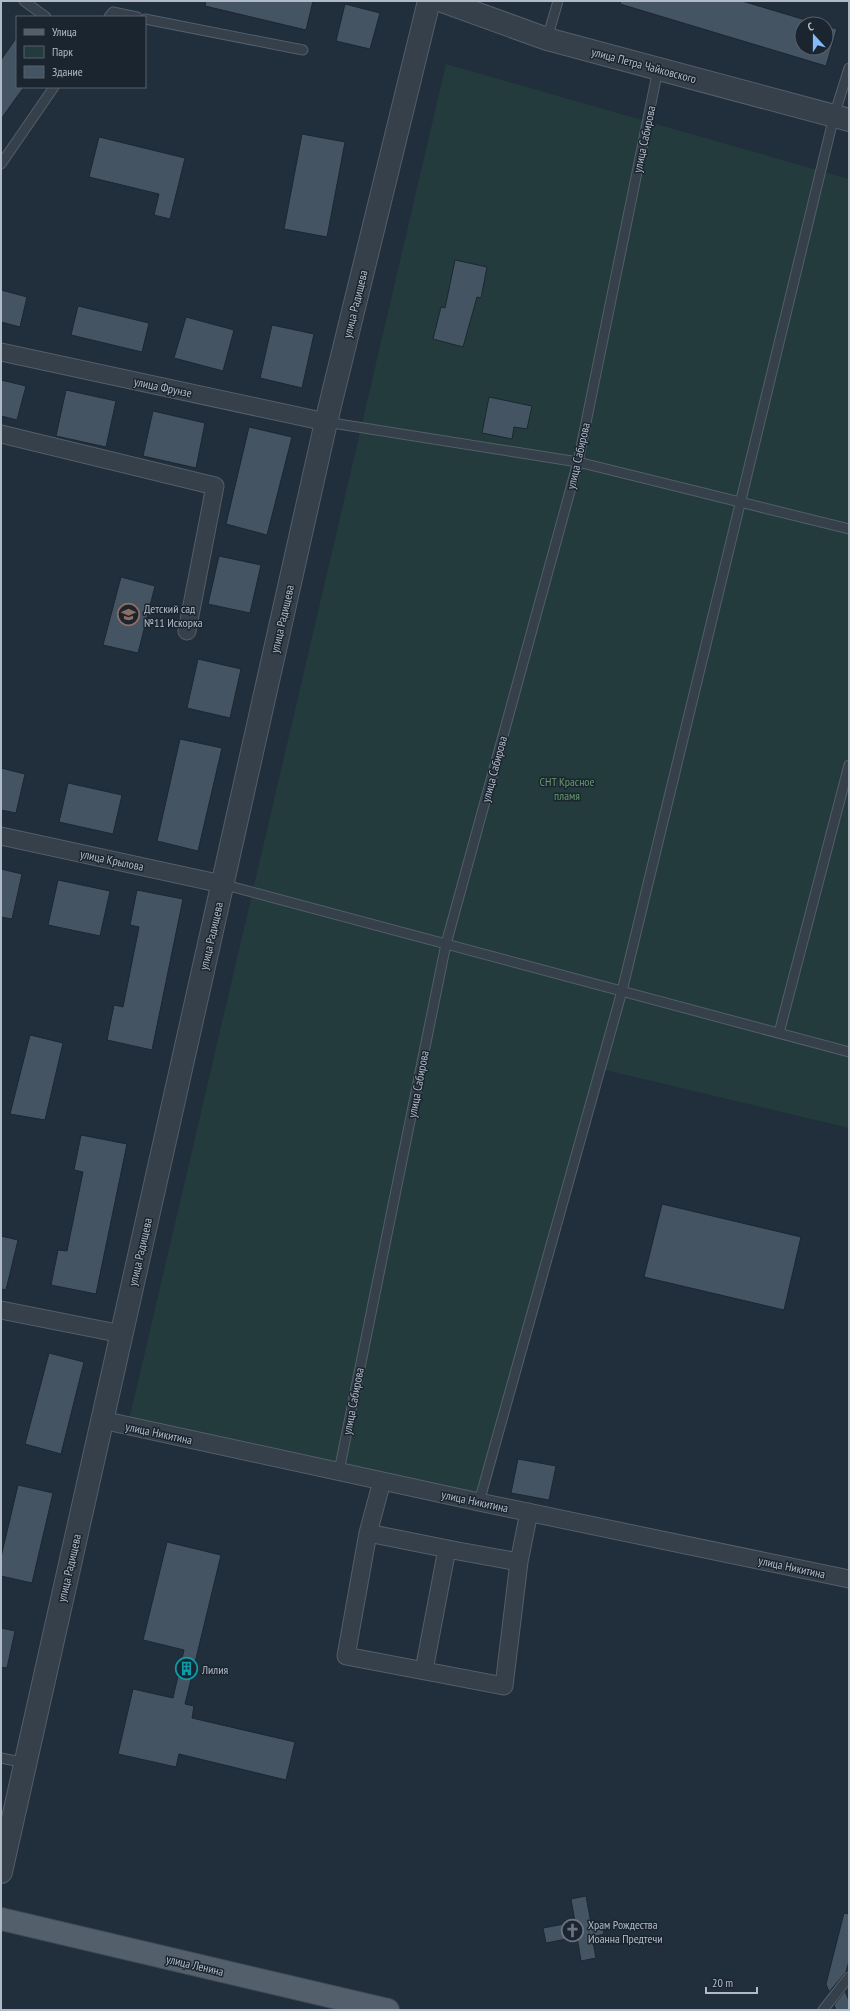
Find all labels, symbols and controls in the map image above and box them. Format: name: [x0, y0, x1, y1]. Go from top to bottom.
legend: [16, 16, 146, 88]
north arrow: [794, 16, 834, 56]
text: С: [806, 19, 815, 34]
text: Улица: [52, 24, 77, 39]
text: Парк: [52, 44, 73, 59]
street label: улица Петра Чайковского: [590, 44, 698, 86]
text: Здание: [52, 64, 83, 79]
street label: улица Сабирова: [630, 104, 658, 174]
street label: улица Радищева: [339, 268, 371, 340]
street label: улица Фрунзе: [133, 374, 193, 400]
street label: улица Сабирова: [563, 421, 593, 491]
street label: улица Радищева: [267, 583, 297, 655]
place label: Детский сад №11 Искорка: [144, 601, 203, 630]
school or university icon: Детский сад №11 Искорка: [116, 602, 142, 628]
street label: улица Сабирова: [478, 734, 510, 804]
park label: СНТ Красное пламя: [539, 774, 595, 803]
street label: улица Крылова: [79, 846, 145, 874]
street label: улица Радищева: [196, 900, 226, 972]
street label: улица Сабирова: [404, 1049, 432, 1119]
street label: улица Радищева: [125, 1216, 155, 1288]
street label: улица Сабирова: [339, 1366, 367, 1436]
street label: улица Никитина: [124, 1419, 194, 1447]
street label: улица Никитина: [440, 1487, 510, 1515]
street label: улица Радищева: [54, 1532, 84, 1604]
street label: улица Никитина: [757, 1553, 827, 1581]
building icon: Лилия: [174, 1656, 200, 1682]
place label: Лилия: [201, 1662, 228, 1677]
place label: Храм Рождества Иоанна Предтечи: [588, 1917, 663, 1946]
church icon: Храм Рождества Иоанна Предтечи: [560, 1918, 586, 1944]
street label: улица Ленина: [165, 1951, 225, 1979]
scale bar: [706, 1969, 757, 1995]
text: 20 m: [712, 1975, 733, 1990]

